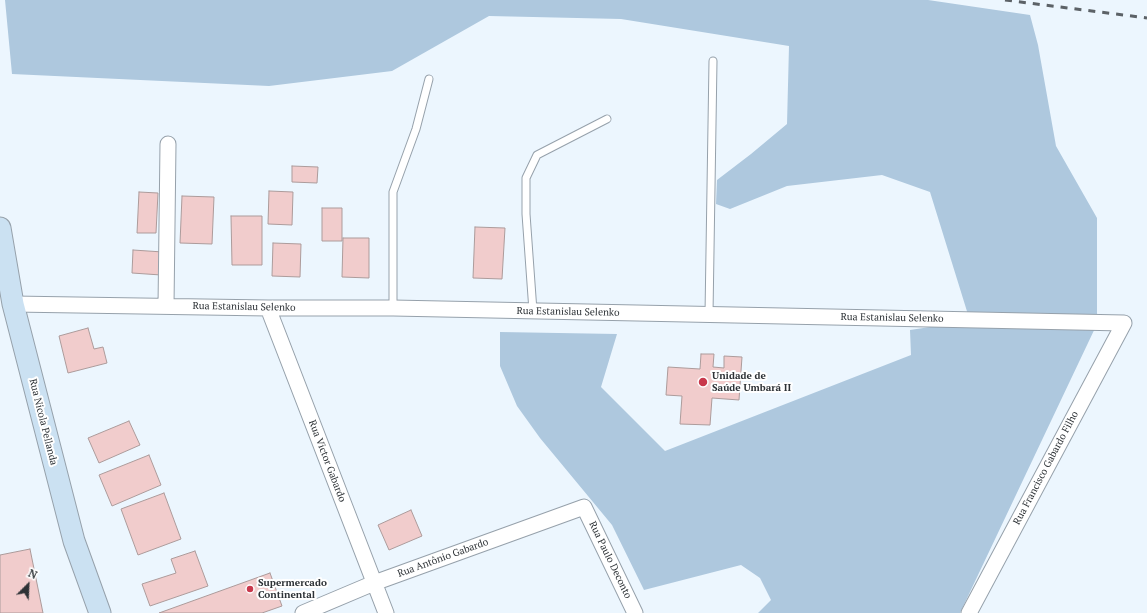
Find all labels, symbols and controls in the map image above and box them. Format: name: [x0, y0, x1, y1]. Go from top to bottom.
street label: Rua Estanislau Selenko: [192, 300, 296, 314]
street label: Rua Estanislau Selenko: [516, 305, 620, 319]
street label: Rua Estanislau Selenko: [840, 311, 944, 325]
place label: Unidade de Saúde Umbará II: [712, 370, 791, 394]
marker: Unidade de Saúde Umbará II: [697, 376, 709, 388]
street label: Rua Nicola Pellanda: [26, 378, 60, 466]
street label: Rua Francisco Gabardo Filho: [1011, 409, 1081, 527]
street label: Rua Victor Gabardo: [306, 418, 348, 504]
street label: Rua Paulo Deconto: [586, 519, 634, 601]
street label: Rua Antônio Gabardo: [396, 536, 490, 580]
north arrow: [8, 565, 48, 605]
text: N: [26, 566, 40, 582]
place label: Supermercado Continental: [258, 577, 327, 600]
marker: Supermercado Continental: [245, 584, 255, 594]

